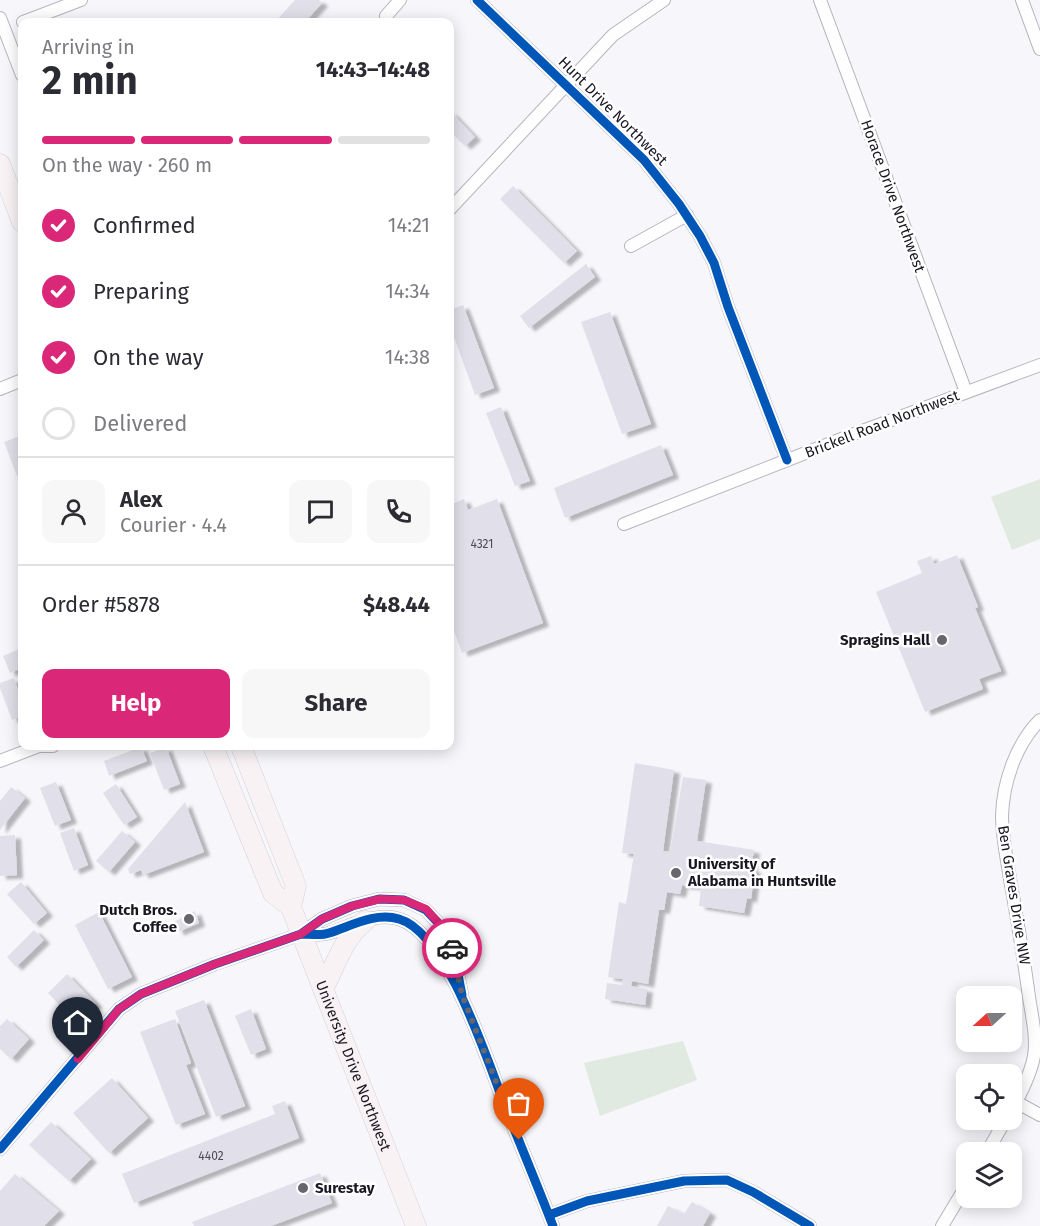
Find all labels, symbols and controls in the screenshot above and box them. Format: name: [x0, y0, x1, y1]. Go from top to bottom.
text: Arriving in: [42, 35, 135, 59]
street label: Hunt Drive Northwest: [555, 53, 672, 170]
text: 14:43–14:48: [316, 56, 430, 83]
text: 2 min: [42, 58, 138, 104]
street label: Horace Drive Northwest: [857, 117, 929, 275]
text: On the way · 260 m: [42, 153, 212, 177]
icon: check: [42, 209, 75, 242]
text: Confirmed: [93, 212, 196, 239]
text: 14:21: [388, 213, 430, 237]
icon: check: [42, 275, 75, 308]
text: Preparing: [93, 278, 189, 305]
text: 14:34: [385, 279, 430, 303]
icon: check: [42, 341, 75, 374]
text: On the way: [93, 344, 204, 371]
text: 14:38: [385, 345, 430, 369]
street label: Brickell Road Northwest: [802, 386, 962, 462]
text: Delivered: [93, 410, 188, 437]
button: person: [42, 480, 105, 543]
button: chat: [289, 480, 352, 543]
button: phone: [367, 480, 430, 543]
text: Alex: [120, 486, 163, 513]
text: Courier · 4.4: [120, 513, 227, 537]
house number: 4321: [471, 537, 493, 551]
text: Order #5878: [42, 591, 160, 618]
text: $48.44: [363, 591, 430, 618]
place label: Spragins Hall: [840, 631, 931, 649]
marker: Spragins Hall: [935, 633, 949, 647]
button: Help: [42, 669, 230, 738]
button: Share: [242, 669, 430, 738]
street label: Ben Graves Drive NW: [994, 824, 1034, 967]
place label: University of Alabama in Huntsville: [687, 855, 836, 890]
marker: University of Alabama in Huntsville: [669, 866, 683, 880]
place label: Dutch Bros. Coffee: [99, 901, 177, 936]
marker: Dutch Bros. Coffee: [182, 912, 196, 926]
courier: [422, 918, 482, 978]
icon: car: [436, 932, 469, 965]
street label: University Drive Northwest: [312, 978, 395, 1154]
north arrow: [956, 986, 1022, 1052]
map controls: [956, 986, 1022, 1208]
pin: [52, 997, 103, 1059]
icon: home: [61, 1006, 94, 1039]
button: locate: [956, 1064, 1022, 1130]
pin: [493, 1078, 544, 1140]
icon: bag: [502, 1087, 535, 1120]
button: layers: [956, 1142, 1022, 1208]
house number: 4402: [198, 1149, 224, 1163]
place label: Surestay: [315, 1179, 375, 1197]
marker: Surestay: [296, 1181, 310, 1195]

